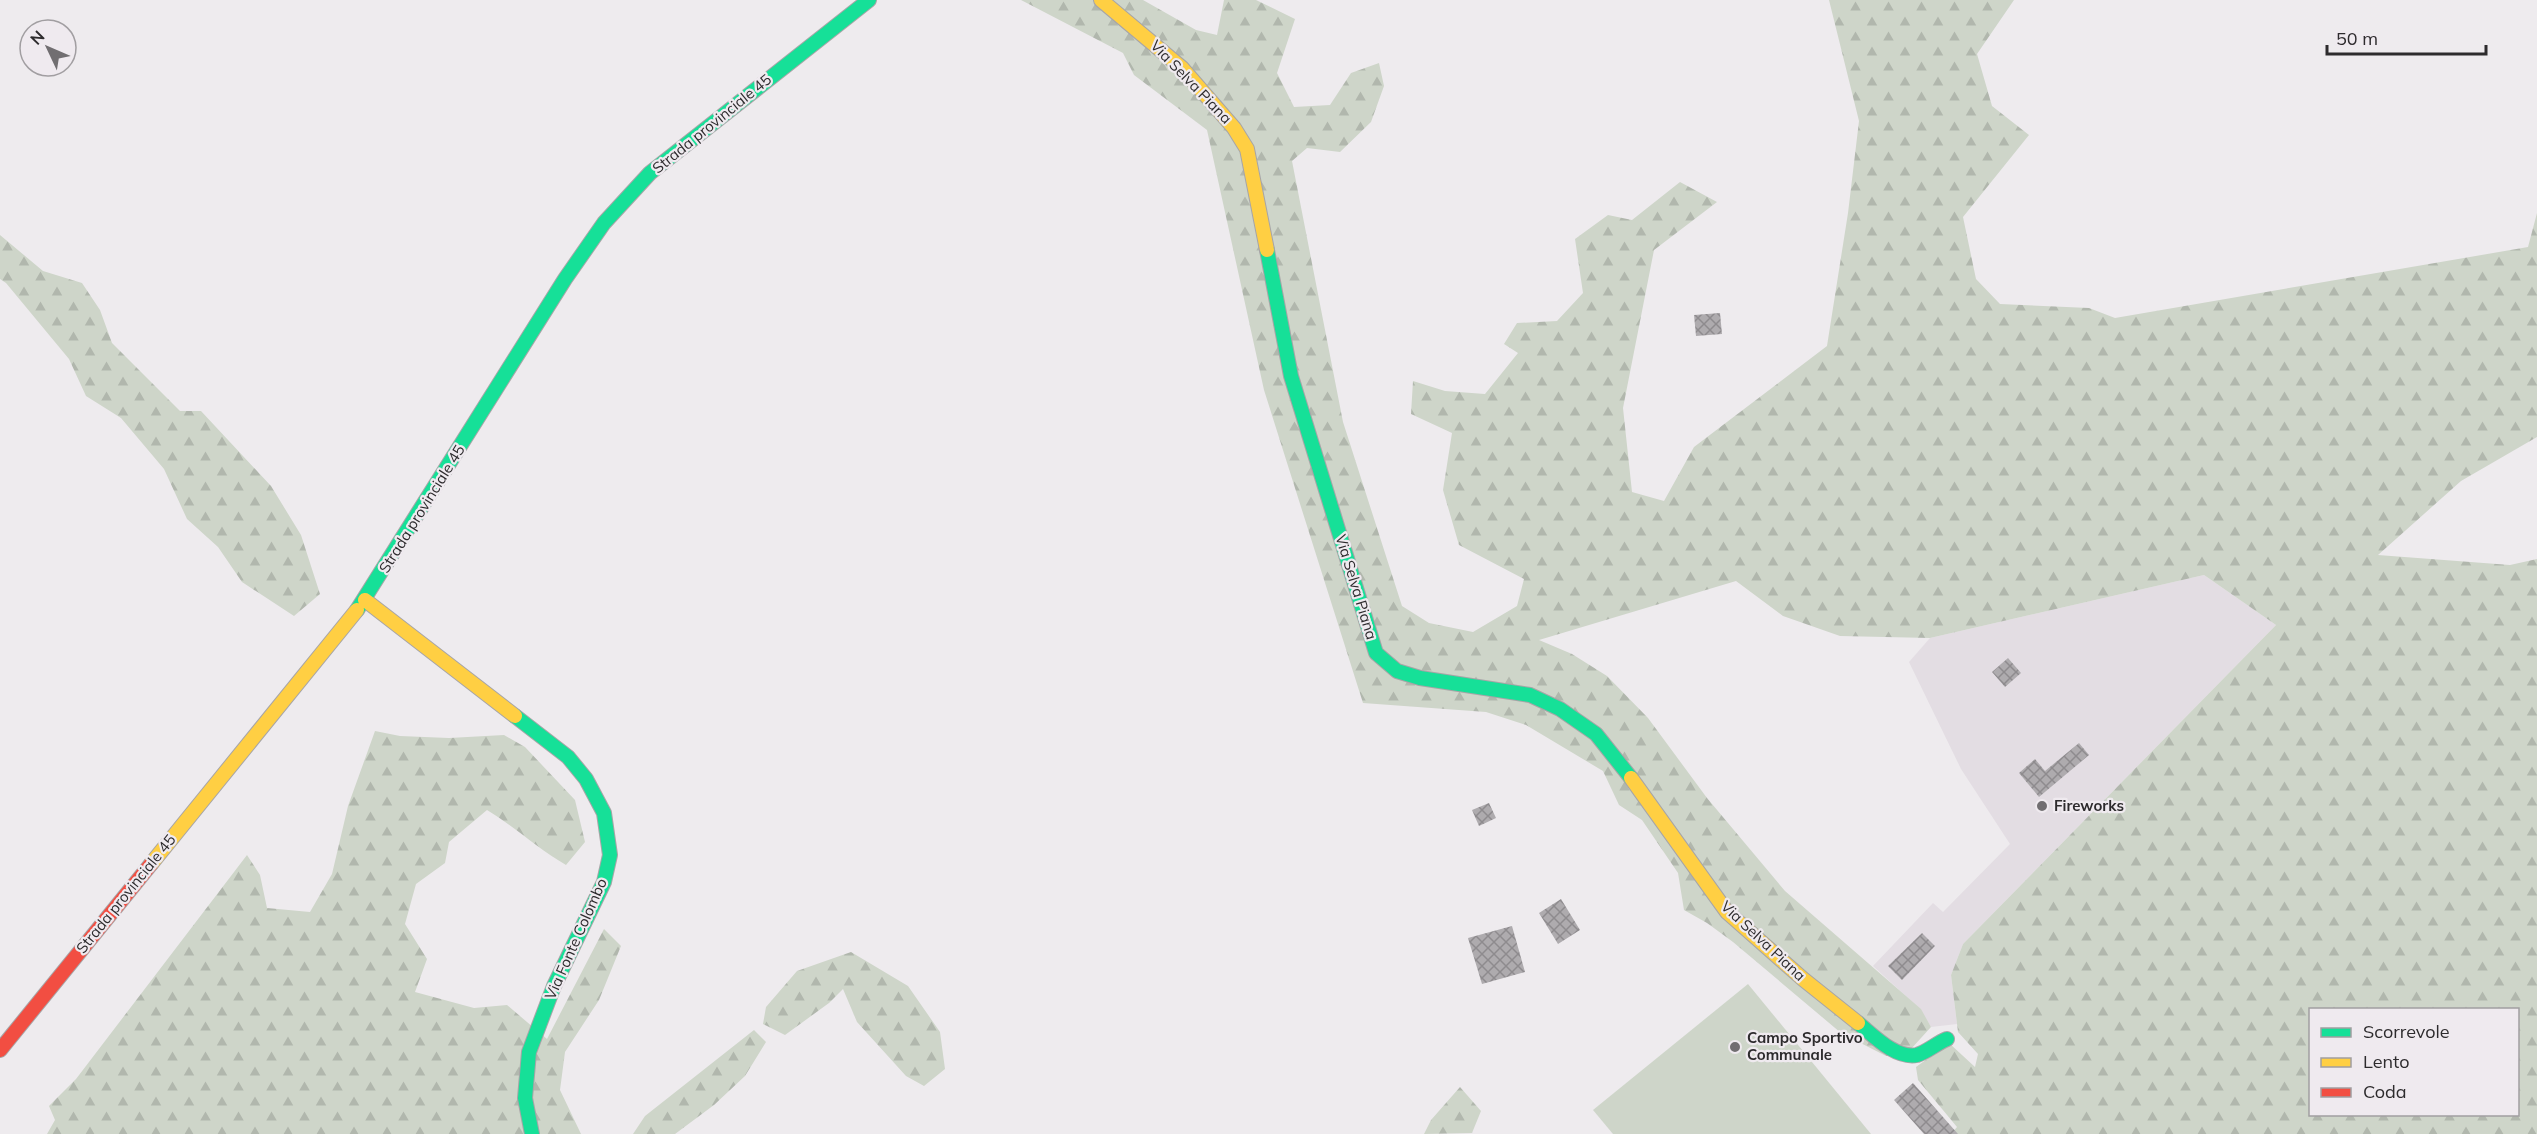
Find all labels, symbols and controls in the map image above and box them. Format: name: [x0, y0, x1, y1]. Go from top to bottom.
north arrow: [18, 18, 78, 78]
scale bar: [2327, 18, 2486, 56]
text: N: [26, 26, 49, 49]
text: 50 m: [2336, 27, 2378, 50]
street label: Via Selva Piana: [1147, 36, 1236, 127]
street label: Strada provinciale 45: [648, 70, 775, 177]
street label: Strada provinciale 45: [374, 441, 469, 576]
street label: Via Selva Piana: [1331, 532, 1381, 642]
place label: Fireworks: [2054, 796, 2124, 815]
marker: Fireworks: [2035, 799, 2049, 813]
street label: Strada provinciale 45: [72, 830, 179, 957]
street label: Via Fonte Colombo: [540, 875, 611, 1002]
street label: Via Selva Piana: [1717, 897, 1810, 985]
legend: [2309, 1008, 2519, 1116]
text: Scorrevole: [2363, 1020, 2450, 1043]
place label: Campo Sportivo Communale: [1747, 1028, 1863, 1064]
marker: Campo Sportivo Communale: [1728, 1040, 1742, 1054]
text: Lento: [2363, 1050, 2410, 1073]
text: Coda: [2363, 1080, 2407, 1103]

